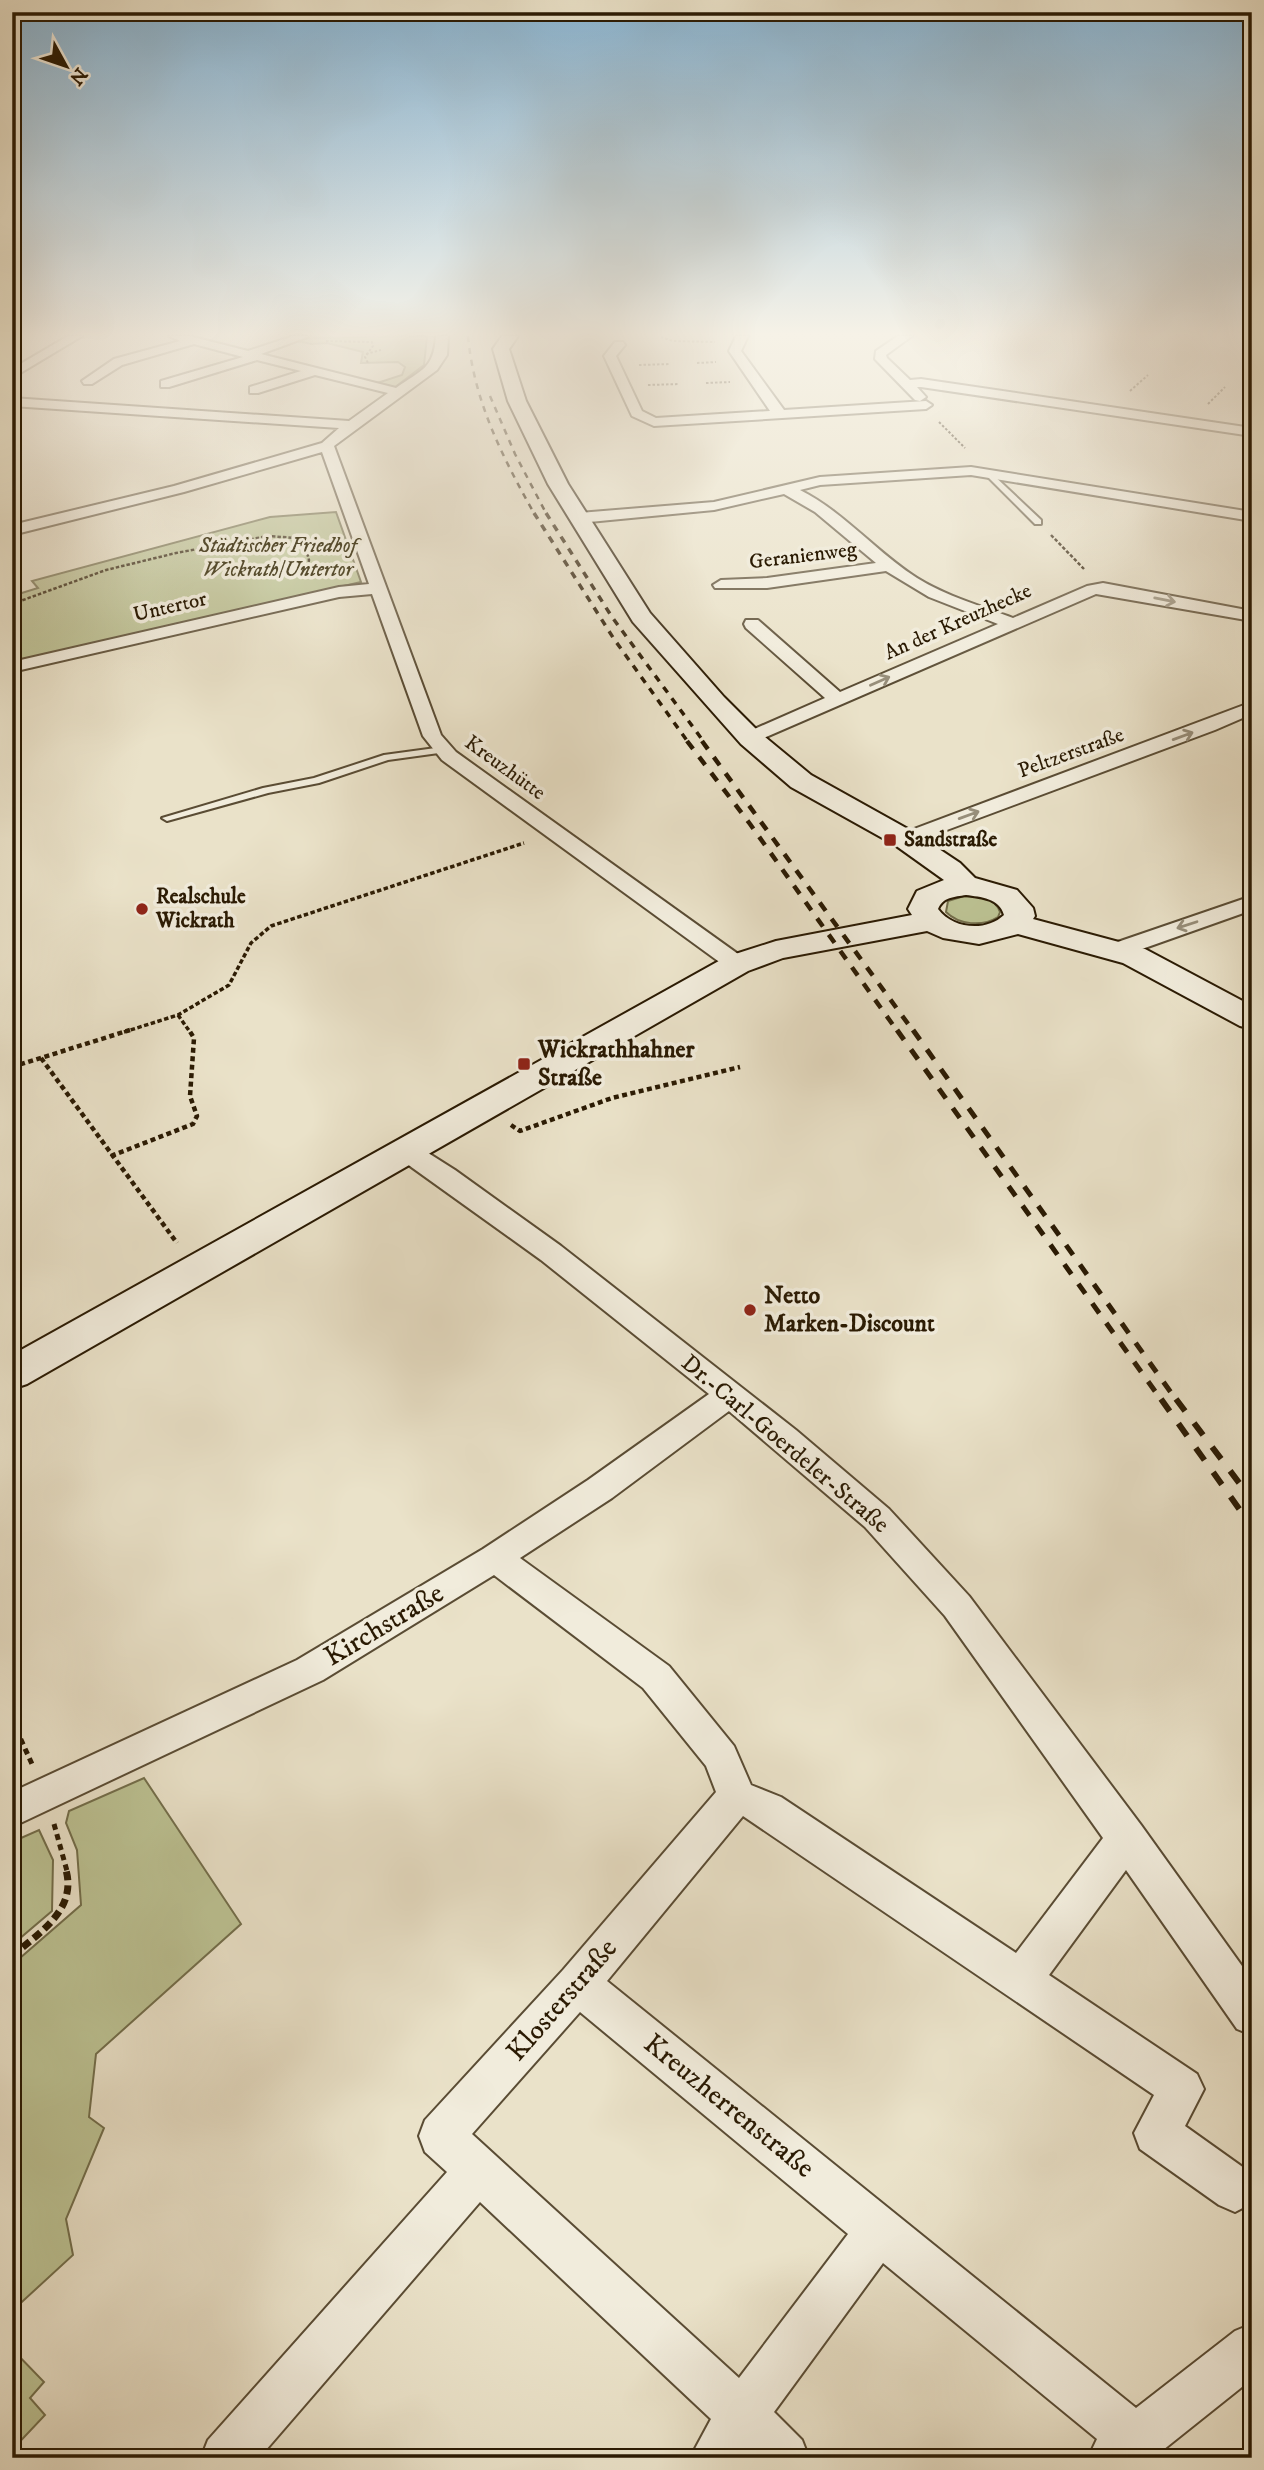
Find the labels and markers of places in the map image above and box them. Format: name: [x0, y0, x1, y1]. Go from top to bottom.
place label: Sandstraße: [904, 827, 997, 853]
marker: Sandstraße: [882, 832, 898, 848]
place label: Realschule Wickrath: [155, 884, 246, 934]
marker: Realschule Wickrath: [134, 901, 150, 917]
place label: Wickrathhahner Straße: [537, 1035, 696, 1093]
marker: Wickrathhahner Straße: [516, 1056, 532, 1072]
place label: Netto Marken-Discount: [764, 1281, 935, 1339]
marker: Netto Marken-Discount: [742, 1302, 758, 1318]

